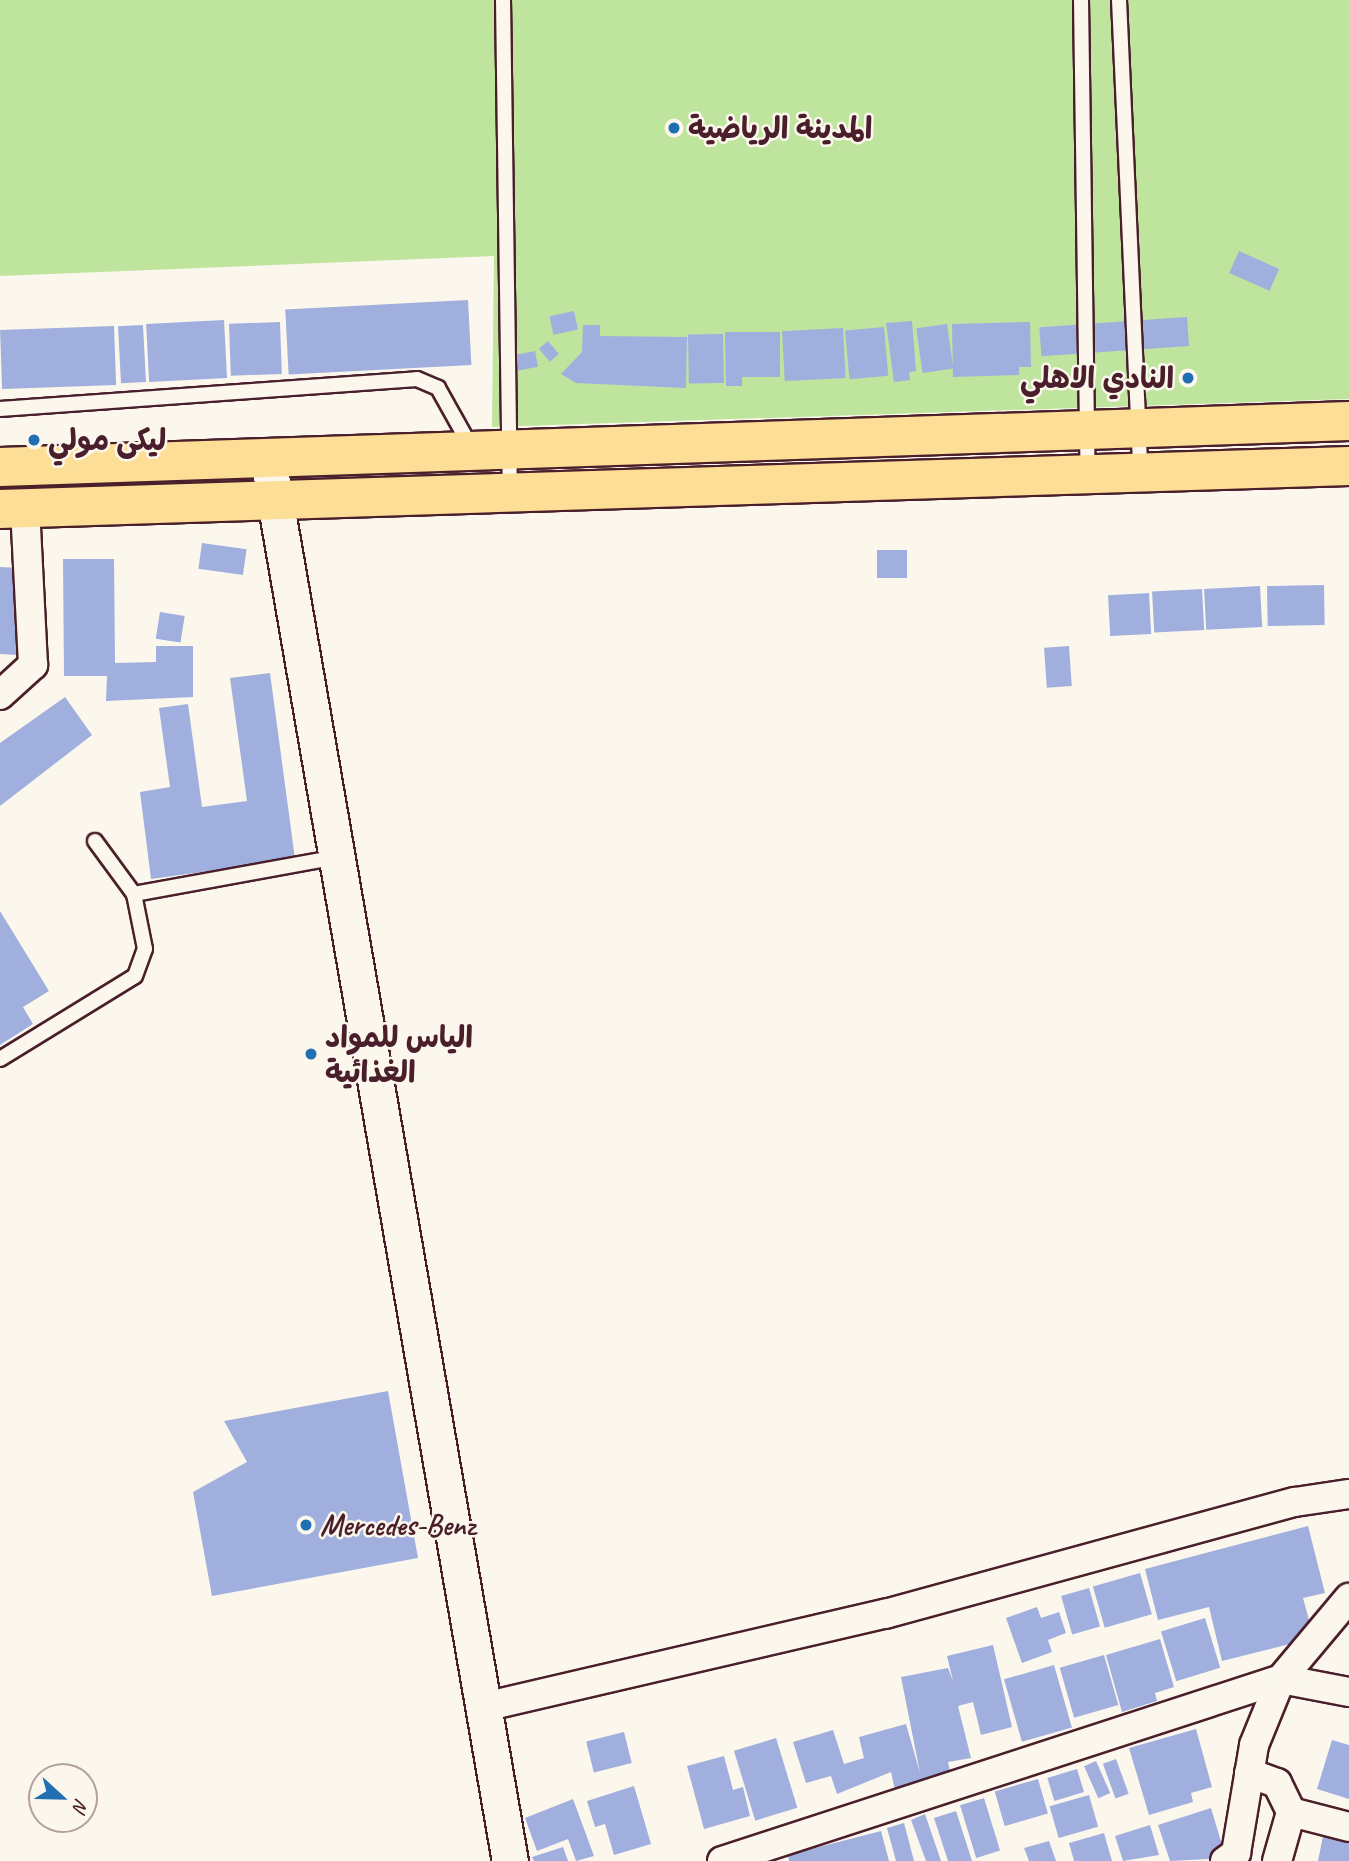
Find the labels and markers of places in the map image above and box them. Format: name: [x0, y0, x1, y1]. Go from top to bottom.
place label: المدينة الرياضية: [688, 110, 873, 146]
marker: المدينة الرياضية: [666, 120, 682, 136]
place label: النادي الاهلي: [1020, 360, 1174, 396]
marker: النادي الاهلي: [1180, 370, 1196, 386]
place label: ليكى مولي: [48, 422, 166, 458]
marker: ليكى مولي: [26, 432, 42, 448]
place label: الياس للمواد الغذائية: [325, 1019, 473, 1090]
marker: الياس للمواد الغذائية: [303, 1046, 319, 1062]
place label: Mercedes-Benz: [320, 1507, 475, 1543]
marker: Mercedes-Benz: [298, 1517, 314, 1533]

